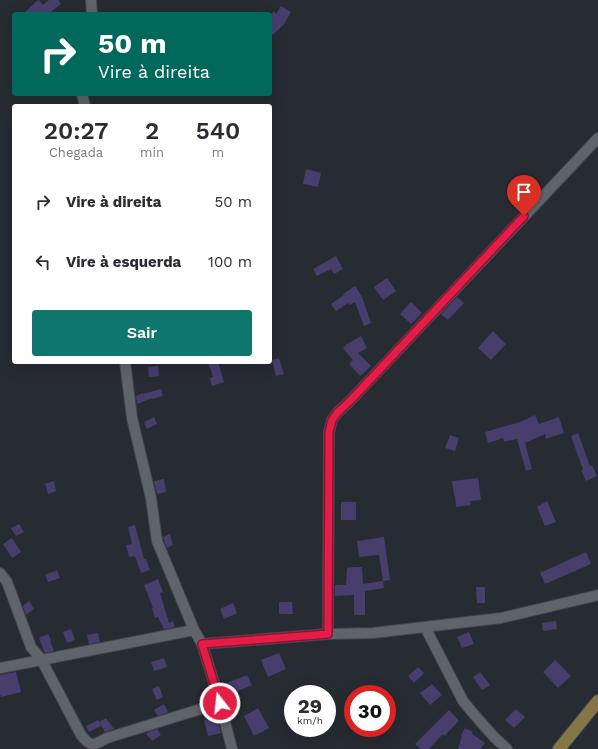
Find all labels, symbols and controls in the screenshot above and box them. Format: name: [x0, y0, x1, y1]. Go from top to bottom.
text: 50 m: [98, 27, 167, 60]
icon: right: [32, 28, 84, 80]
text: Vire à direita: [98, 61, 210, 82]
text: 20:27: [44, 117, 108, 145]
text: 2: [145, 117, 159, 145]
text: 540: [196, 117, 240, 145]
text: Chegada: [49, 145, 103, 160]
text: min: [140, 145, 164, 160]
text: m: [212, 145, 224, 160]
pin: [507, 175, 541, 216]
icon: arrive: [513, 181, 535, 203]
icon: right: [32, 191, 54, 213]
text: Vire à direita: [66, 193, 161, 211]
text: 50 m: [215, 193, 252, 211]
icon: left: [32, 251, 54, 273]
text: Vire à esquerda: [66, 253, 181, 271]
text: 100 m: [208, 253, 252, 271]
button: Sair: [32, 310, 252, 356]
position arrow: [199, 682, 241, 724]
speed limit sign: 30: [344, 685, 396, 737]
text: 29: [298, 694, 322, 718]
text: km/h: [297, 715, 323, 726]

